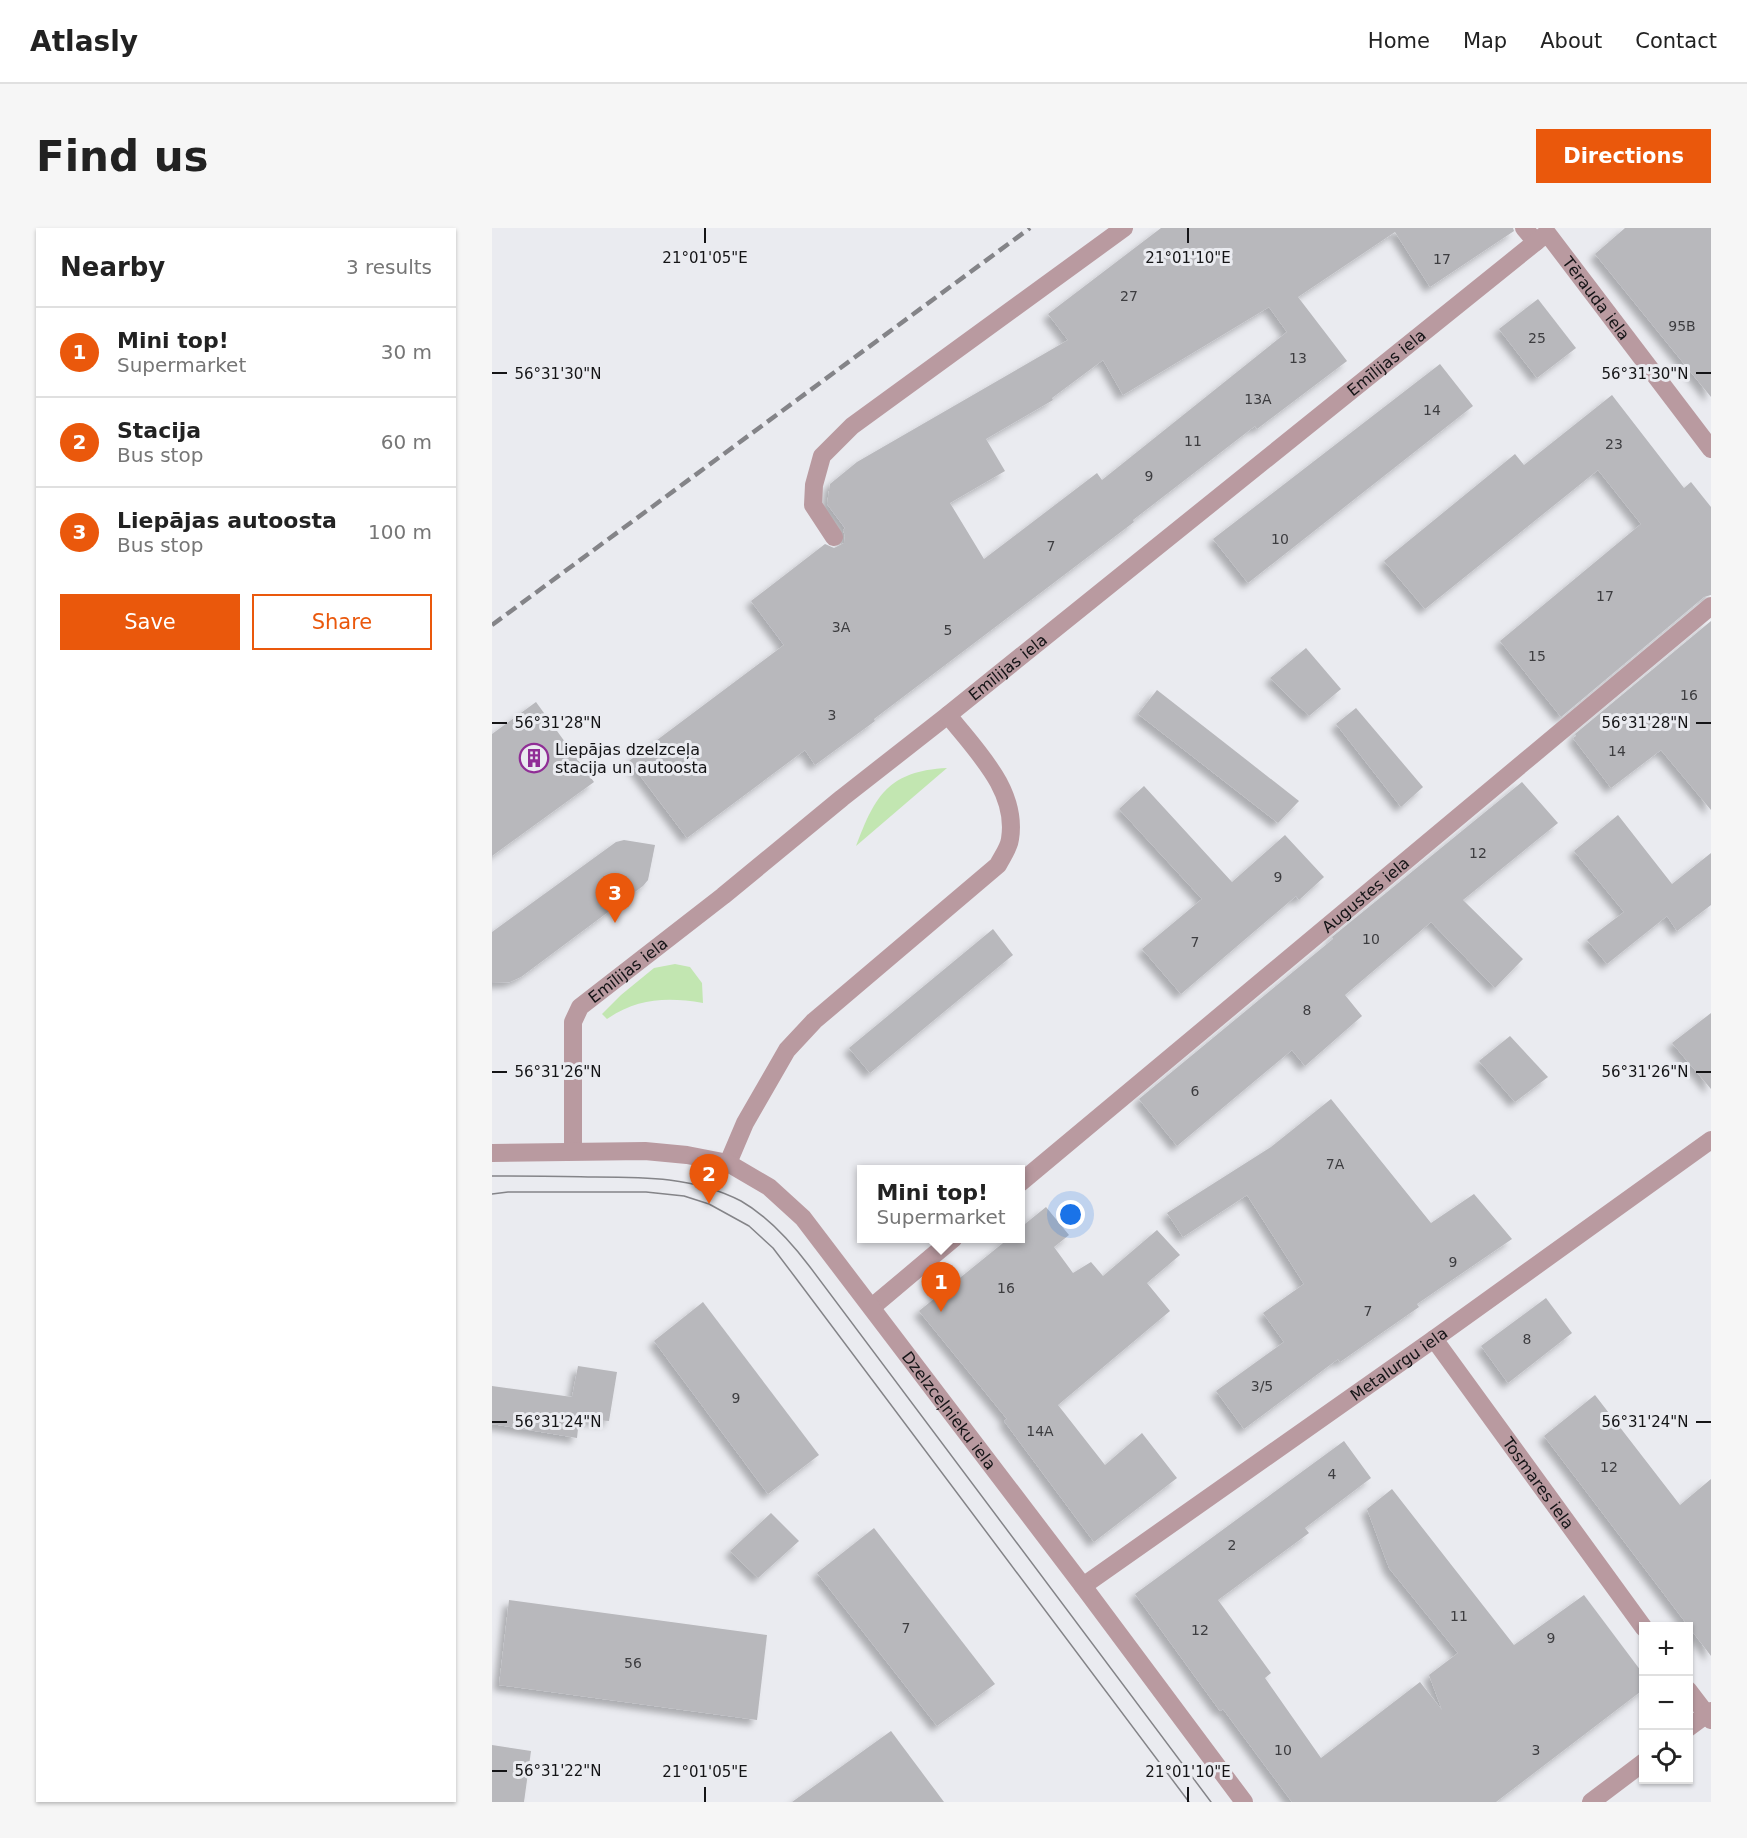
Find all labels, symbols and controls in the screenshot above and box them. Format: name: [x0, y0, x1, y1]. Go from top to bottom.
text: Atlasly: [30, 25, 138, 58]
text: Home: [1368, 29, 1430, 53]
text: Map: [1463, 29, 1507, 53]
text: About: [1540, 29, 1602, 53]
text: Contact: [1635, 29, 1717, 53]
button: Directions: [1536, 129, 1711, 183]
text: Find us: [36, 132, 209, 181]
text: 21°01'05"E: [662, 249, 748, 267]
text: 21°01'10"E: [1145, 249, 1231, 267]
house number: 17: [1433, 251, 1451, 267]
text: Nearby: [60, 252, 165, 282]
street label: Tērauda iela: [1558, 252, 1634, 344]
text: 3 results: [346, 255, 432, 279]
house number: 27: [1120, 288, 1138, 304]
house number: 95B: [1668, 318, 1696, 334]
street label: Emīlijas iela: [1343, 325, 1430, 400]
text: Mini top!: [117, 328, 229, 353]
house number: 25: [1528, 330, 1546, 346]
text: 1: [73, 340, 86, 364]
text: 30 m: [381, 340, 432, 364]
house number: 13: [1289, 350, 1307, 366]
text: Supermarket: [117, 353, 246, 377]
text: 56°31'30"N: [514, 365, 602, 383]
text: 56°31'30"N: [1601, 365, 1689, 383]
house number: 13A: [1244, 391, 1272, 407]
house number: 14: [1423, 402, 1441, 418]
text: Stacija: [117, 418, 201, 443]
text: 2: [73, 430, 86, 454]
text: 60 m: [381, 430, 432, 454]
house number: 11: [1184, 433, 1202, 449]
house number: 23: [1605, 436, 1623, 452]
text: Bus stop: [117, 443, 203, 467]
house number: 9: [1145, 468, 1153, 484]
text: Liepājas autoosta: [117, 508, 337, 533]
text: 3: [73, 520, 86, 544]
text: 100 m: [368, 520, 432, 544]
house number: 10: [1271, 531, 1289, 547]
text: Bus stop: [117, 533, 203, 557]
house number: 7: [1047, 538, 1055, 554]
house number: 17: [1596, 588, 1614, 604]
button: Save: [60, 594, 240, 650]
button: Share: [252, 594, 432, 650]
house number: 3A: [832, 619, 851, 635]
house number: 5: [944, 622, 952, 638]
street label: Emīlijas iela: [965, 630, 1051, 705]
house number: 15: [1528, 648, 1546, 664]
house number: 16: [1680, 687, 1698, 703]
house number: 3: [828, 707, 836, 723]
text: 56°31'28"N: [514, 714, 602, 732]
text: 56°31'28"N: [1601, 714, 1689, 732]
place label: Liepājas dzelzceļa stacija un autoosta: [555, 740, 708, 777]
building icon: Liepājas dzelzceļa stacija un autoosta: [518, 742, 550, 774]
house number: 14: [1608, 743, 1626, 759]
house number: 12: [1469, 845, 1487, 861]
street label: Augustes iela: [1318, 853, 1413, 937]
house number: 9: [1274, 869, 1282, 885]
pin: 3: [596, 874, 634, 923]
house number: 10: [1362, 931, 1380, 947]
street label: Emīlijas iela: [585, 934, 672, 1007]
house number: 7: [1191, 934, 1199, 950]
house number: 8: [1303, 1002, 1311, 1018]
text: 56°31'26"N: [514, 1063, 602, 1081]
text: 56°31'26"N: [1601, 1063, 1689, 1081]
house number: 6: [1191, 1083, 1200, 1099]
pin: 2: [690, 1154, 728, 1204]
house number: 7A: [1326, 1156, 1345, 1172]
popup: [857, 1165, 1025, 1243]
text: Mini top!: [876, 1180, 988, 1205]
your location: [1056, 1200, 1085, 1229]
text: Supermarket: [876, 1205, 1006, 1229]
house number: 9: [1449, 1254, 1457, 1270]
pin: 1: [922, 1262, 960, 1312]
house number: 16: [997, 1280, 1015, 1296]
house number: 7: [1364, 1303, 1372, 1319]
street label: Metalurgu iela: [1347, 1323, 1451, 1405]
house number: 8: [1523, 1331, 1531, 1347]
street label: Dzelzceļnieku iela: [898, 1348, 1000, 1473]
house number: 3/5: [1251, 1378, 1273, 1394]
house number: 9: [732, 1390, 740, 1406]
text: 56°31'24"N: [514, 1413, 602, 1431]
text: 56°31'24"N: [1601, 1413, 1689, 1431]
house number: 14A: [1026, 1423, 1054, 1439]
street label: Tosmares iela: [1498, 1433, 1578, 1533]
house number: 12: [1600, 1459, 1618, 1475]
house number: 4: [1328, 1466, 1337, 1482]
house number: 2: [1228, 1537, 1236, 1553]
house number: 11: [1450, 1608, 1468, 1624]
house number: 7: [902, 1620, 910, 1636]
house number: 12: [1191, 1622, 1209, 1638]
map controls: [1639, 1622, 1693, 1784]
button: +: [1639, 1622, 1693, 1676]
house number: 9: [1547, 1630, 1555, 1646]
house number: 56: [624, 1655, 642, 1671]
button: −: [1639, 1676, 1693, 1730]
button: locate: [1639, 1730, 1693, 1784]
house number: 10: [1274, 1742, 1292, 1758]
house number: 3: [1532, 1742, 1540, 1758]
text: 56°31'22"N: [514, 1762, 602, 1780]
text: 21°01'05"E: [662, 1763, 748, 1781]
text: 21°01'10"E: [1145, 1763, 1231, 1781]

